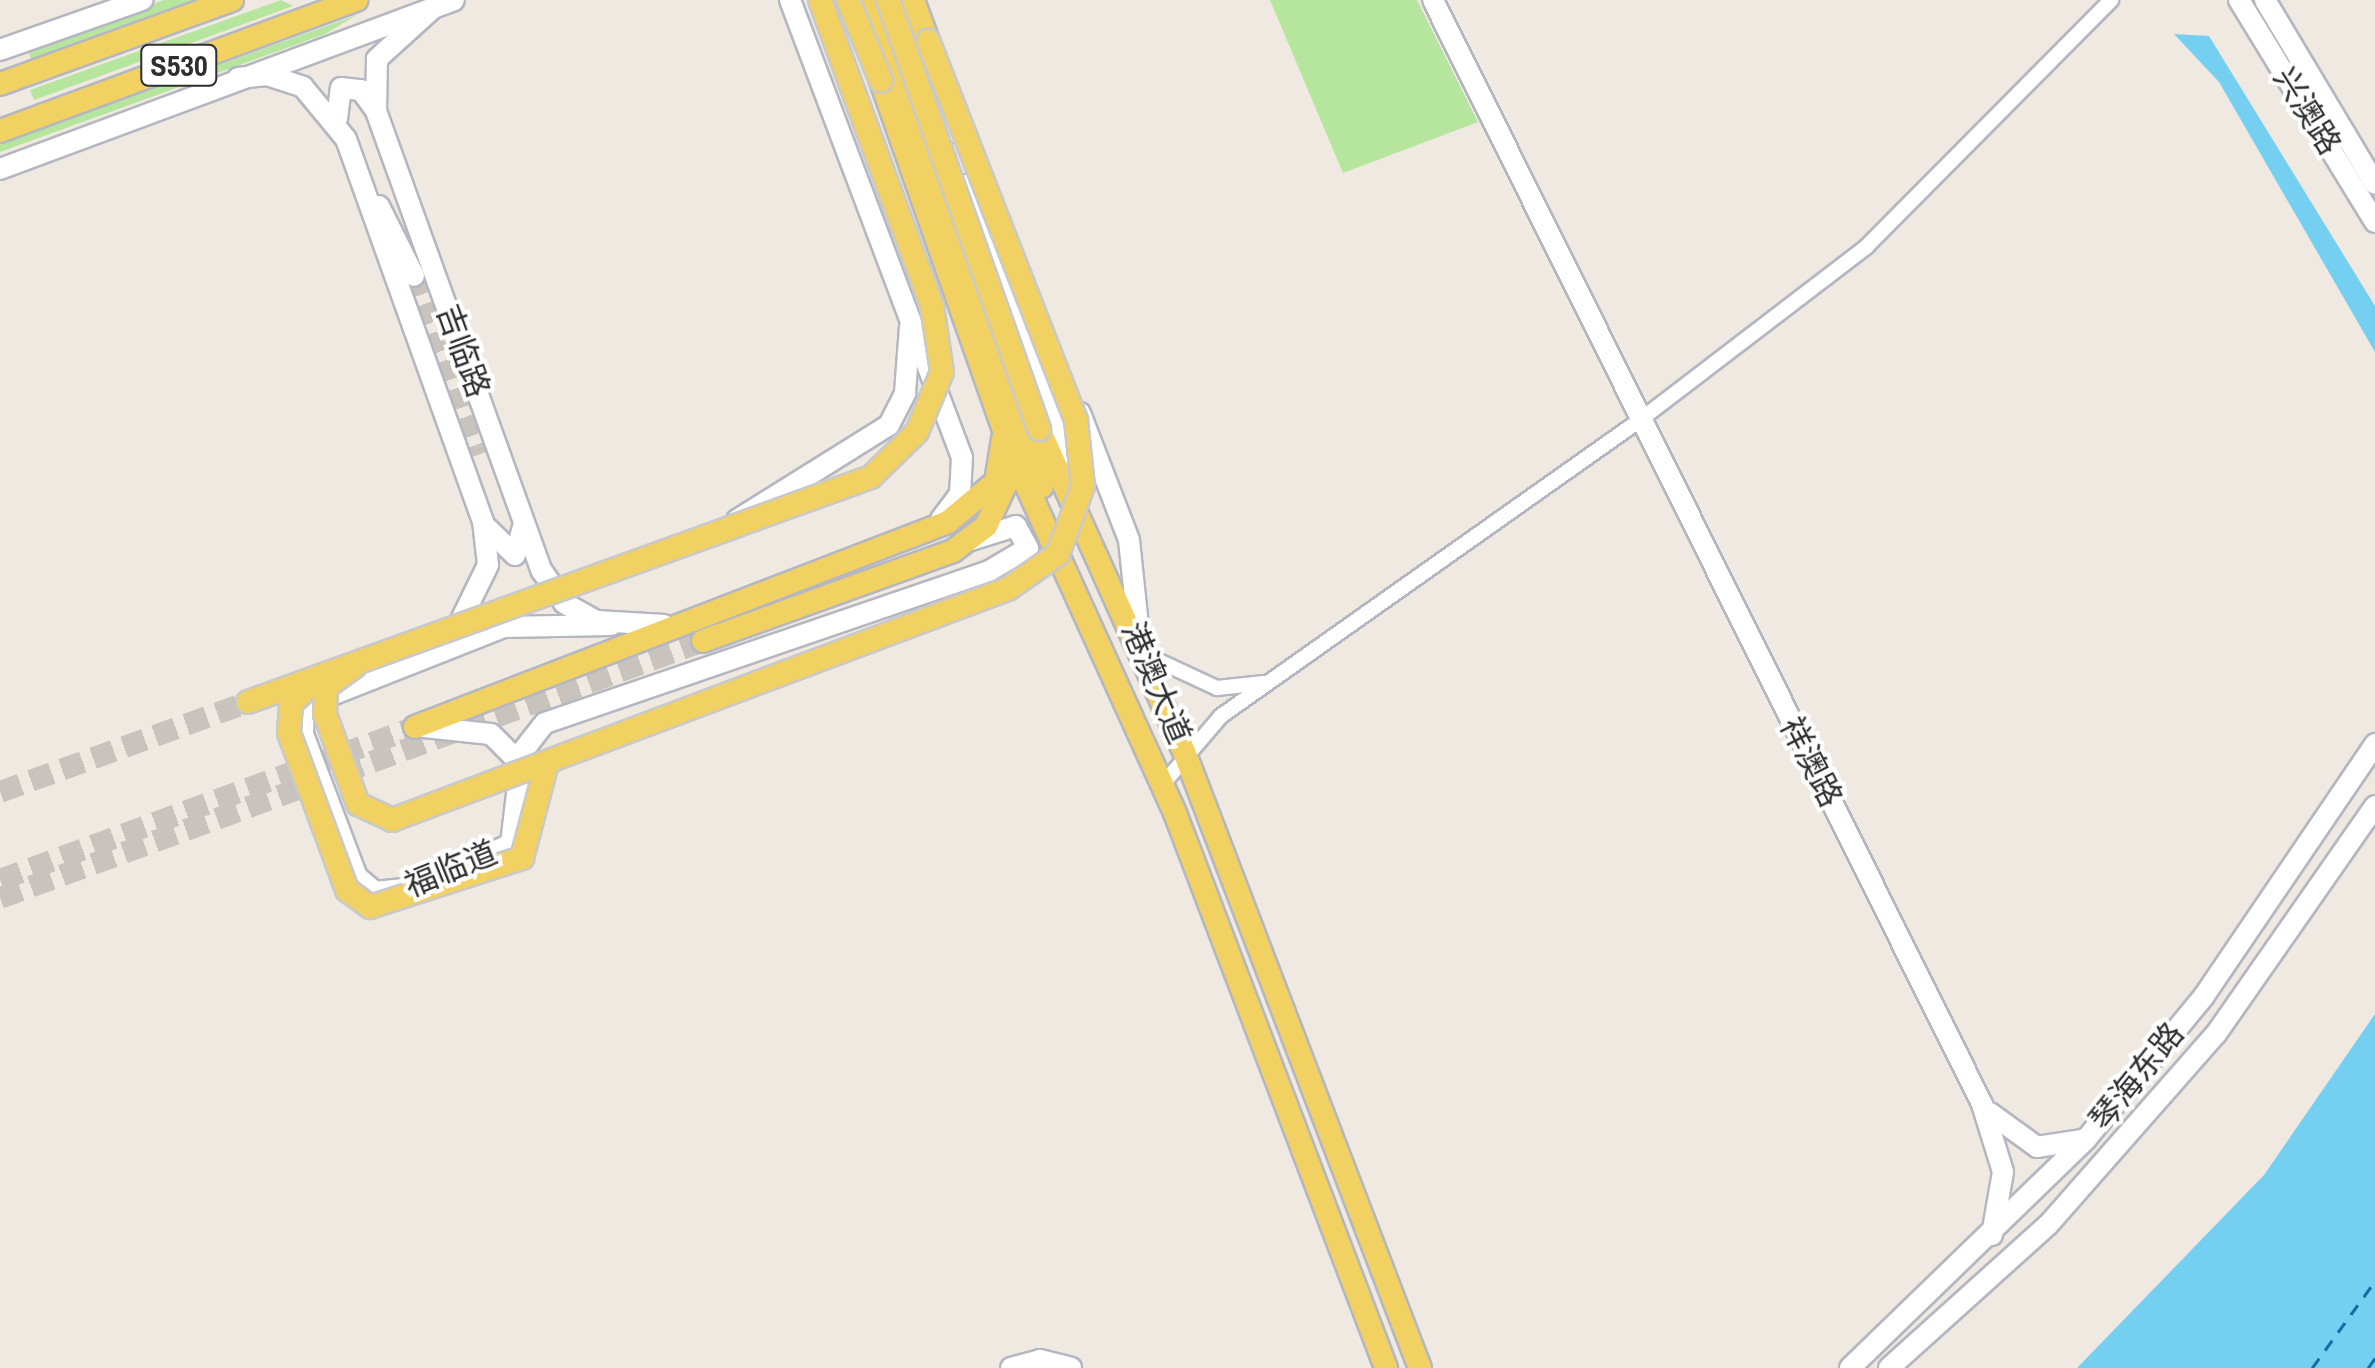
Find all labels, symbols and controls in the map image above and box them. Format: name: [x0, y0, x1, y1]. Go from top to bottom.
road number: S530: [139, 40, 219, 90]
street label: 兴澳路: [2265, 60, 2349, 162]
street label: 吉临路: [429, 299, 497, 403]
street label: 港澳大道: [1113, 617, 1199, 749]
street label: 祥澳路: [1772, 711, 1850, 813]
street label: 福临道: [399, 833, 503, 905]
street label: 琴海东路: [2082, 1015, 2192, 1139]

